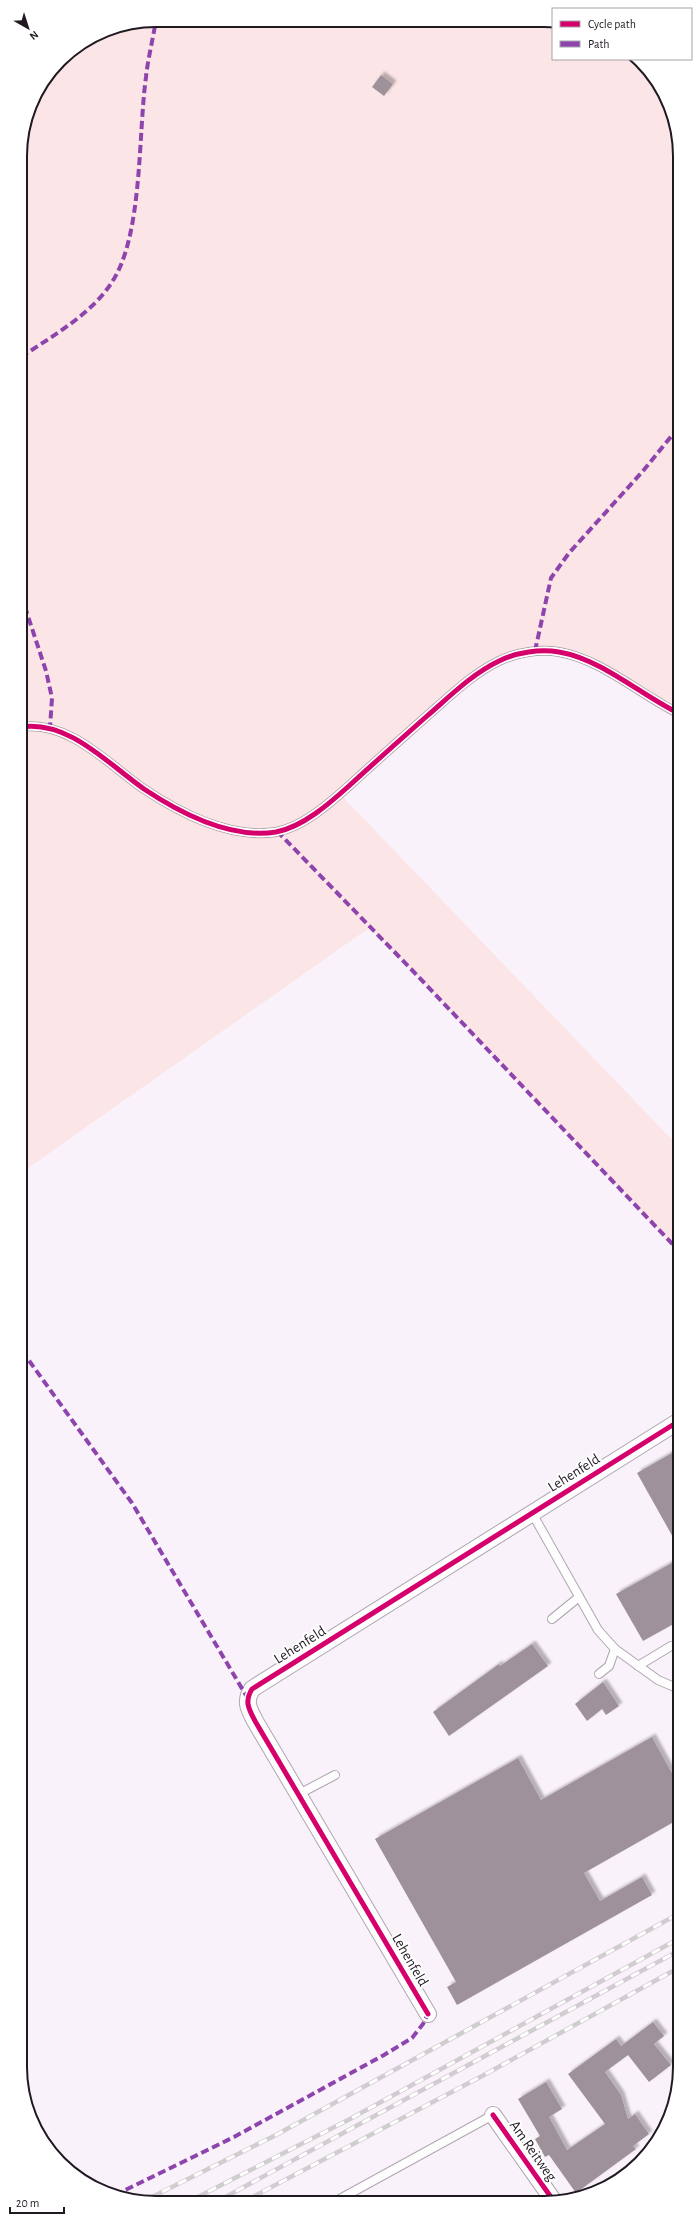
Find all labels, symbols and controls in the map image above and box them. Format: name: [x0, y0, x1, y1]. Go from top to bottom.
north arrow: [8, 8, 48, 48]
legend: [552, 8, 692, 60]
text: Cycle path: [588, 18, 636, 31]
text: N: [28, 29, 40, 42]
text: Path: [588, 38, 610, 50]
street label: Lehenfeld: [545, 1451, 603, 1495]
street label: Lehenfeld: [271, 1623, 329, 1667]
street label: Lehenfeld: [389, 1931, 431, 1989]
street label: Am Reitweg: [507, 2118, 560, 2185]
scale bar: [10, 2189, 64, 2215]
text: 20 m: [16, 2197, 39, 2209]

